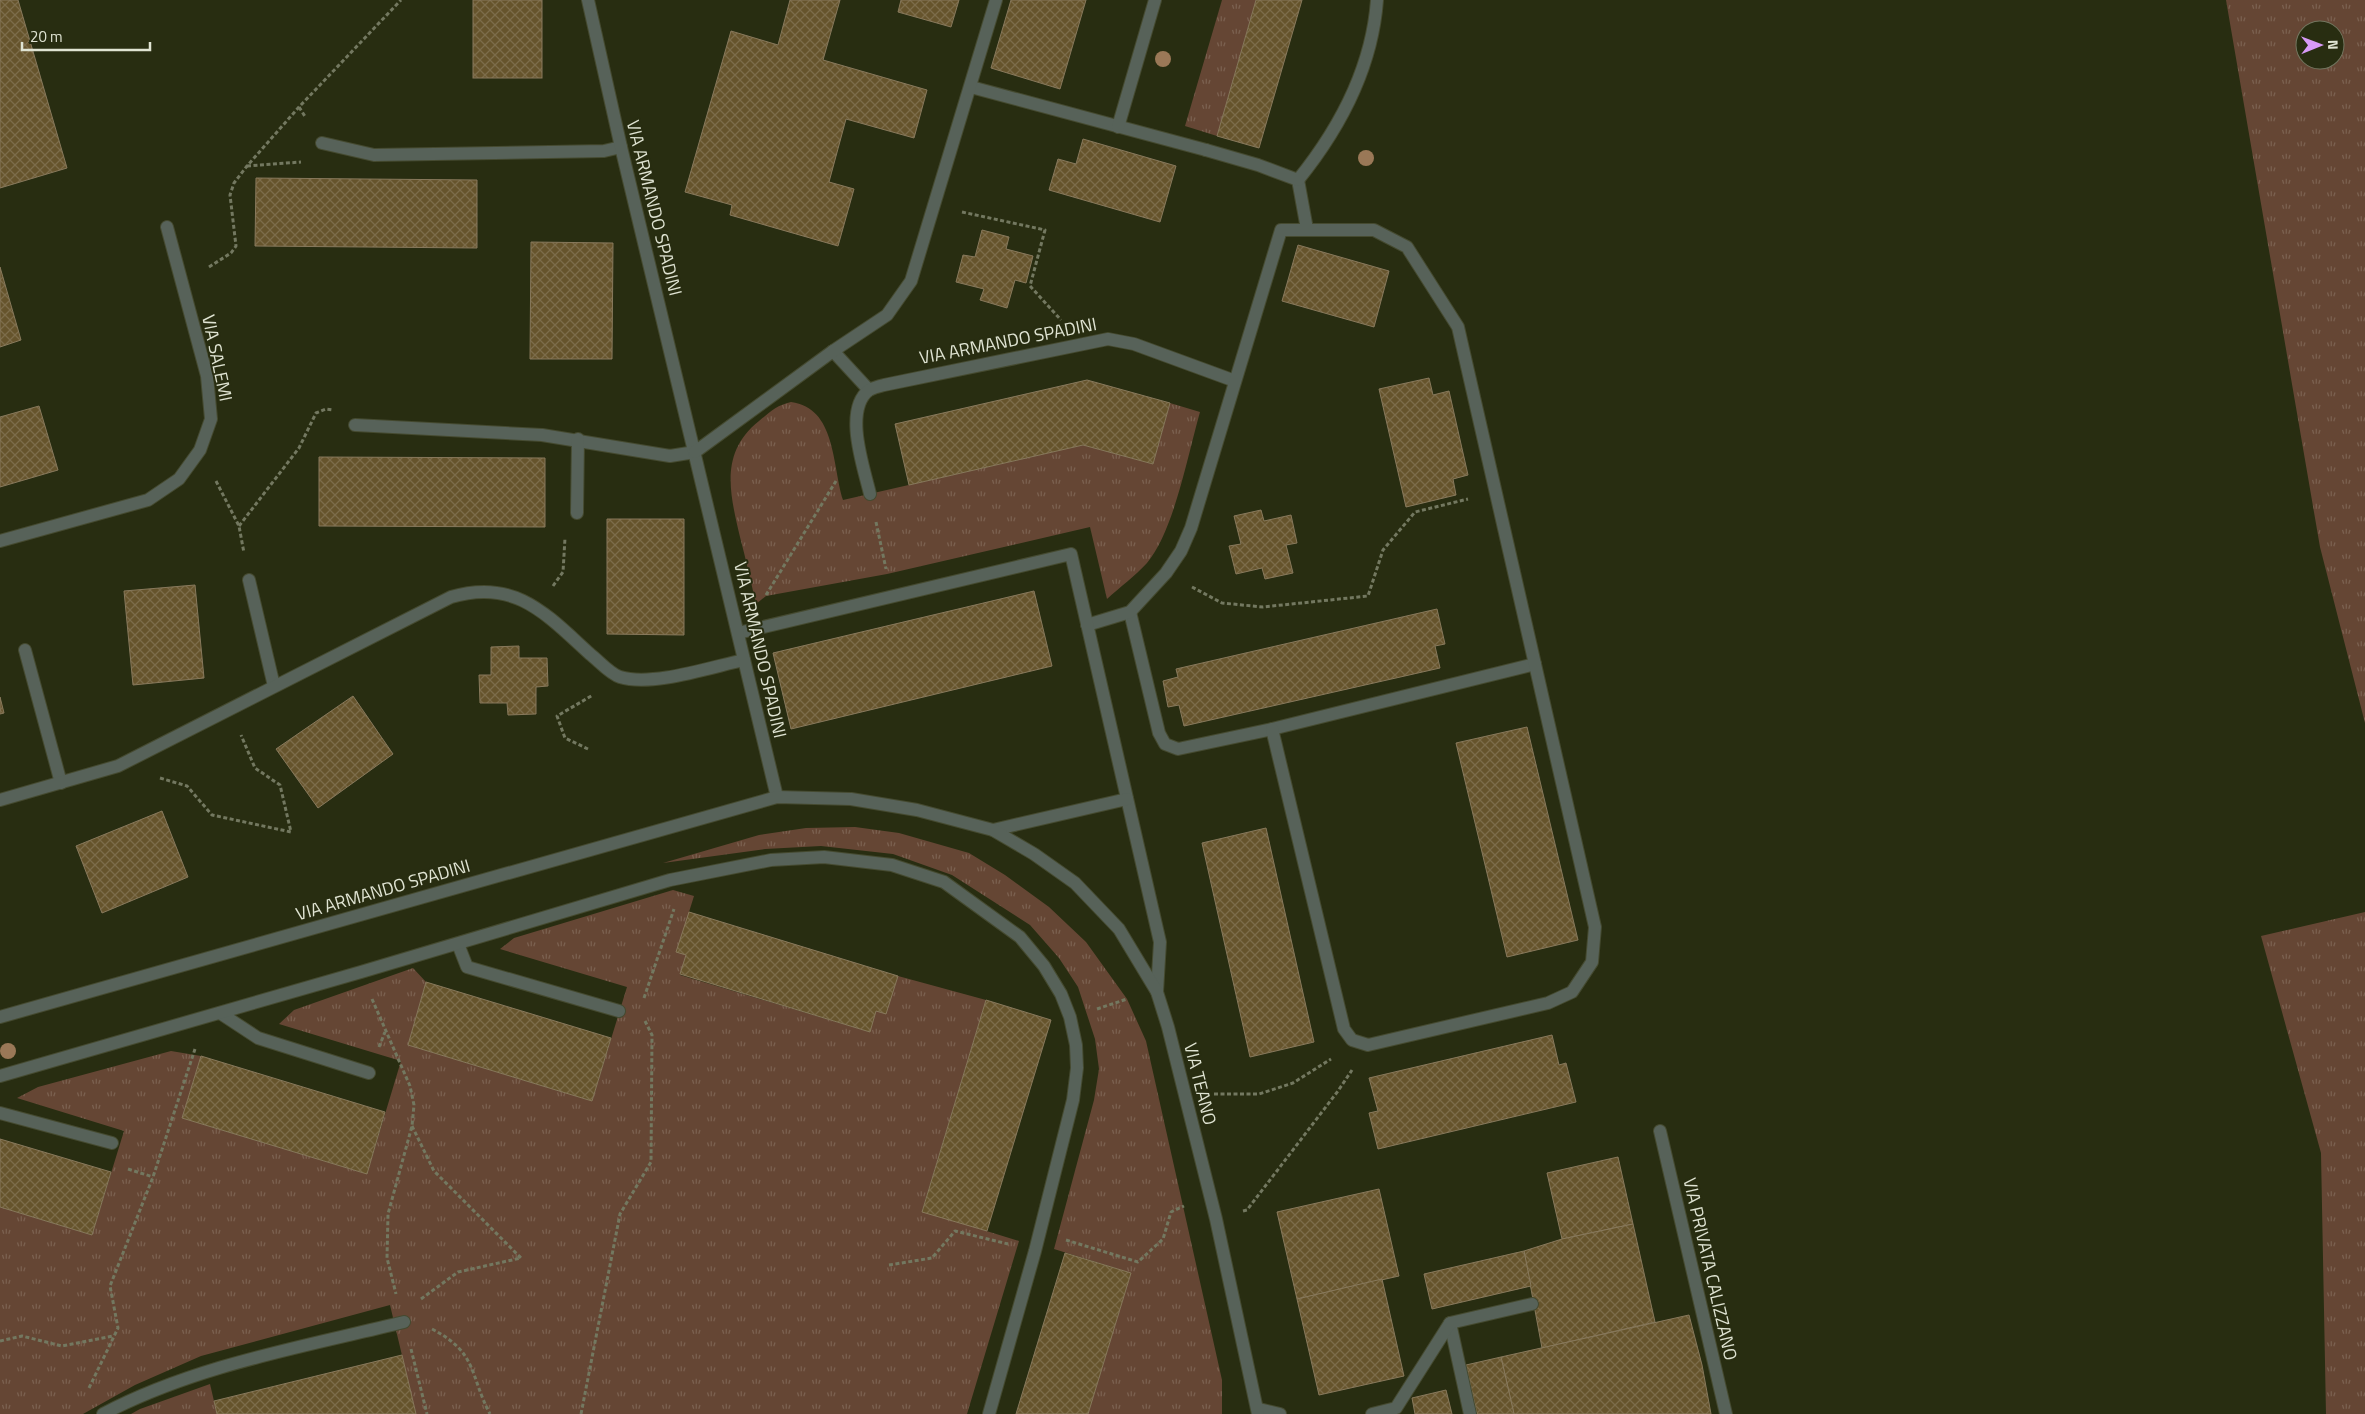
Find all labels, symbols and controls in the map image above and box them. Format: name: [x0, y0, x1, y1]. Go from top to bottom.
scale bar: [22, 20, 150, 52]
north arrow: [2295, 20, 2345, 70]
text: 20 m: [30, 25, 63, 48]
text: N: [2323, 40, 2344, 50]
street label: VIA ARMANDO SPADINI: [620, 117, 689, 299]
street label: VIA ARMANDO SPADINI: [917, 310, 1099, 371]
street label: VIA SALEMI: [195, 312, 240, 404]
street label: VIA ARMANDO SPADINI: [727, 559, 794, 741]
street label: VIA ARMANDO SPADINI: [293, 852, 473, 927]
street label: VIA TEANO: [1177, 1040, 1224, 1128]
street label: VIA PRIVATA CALIZZANO: [1676, 1175, 1745, 1363]

